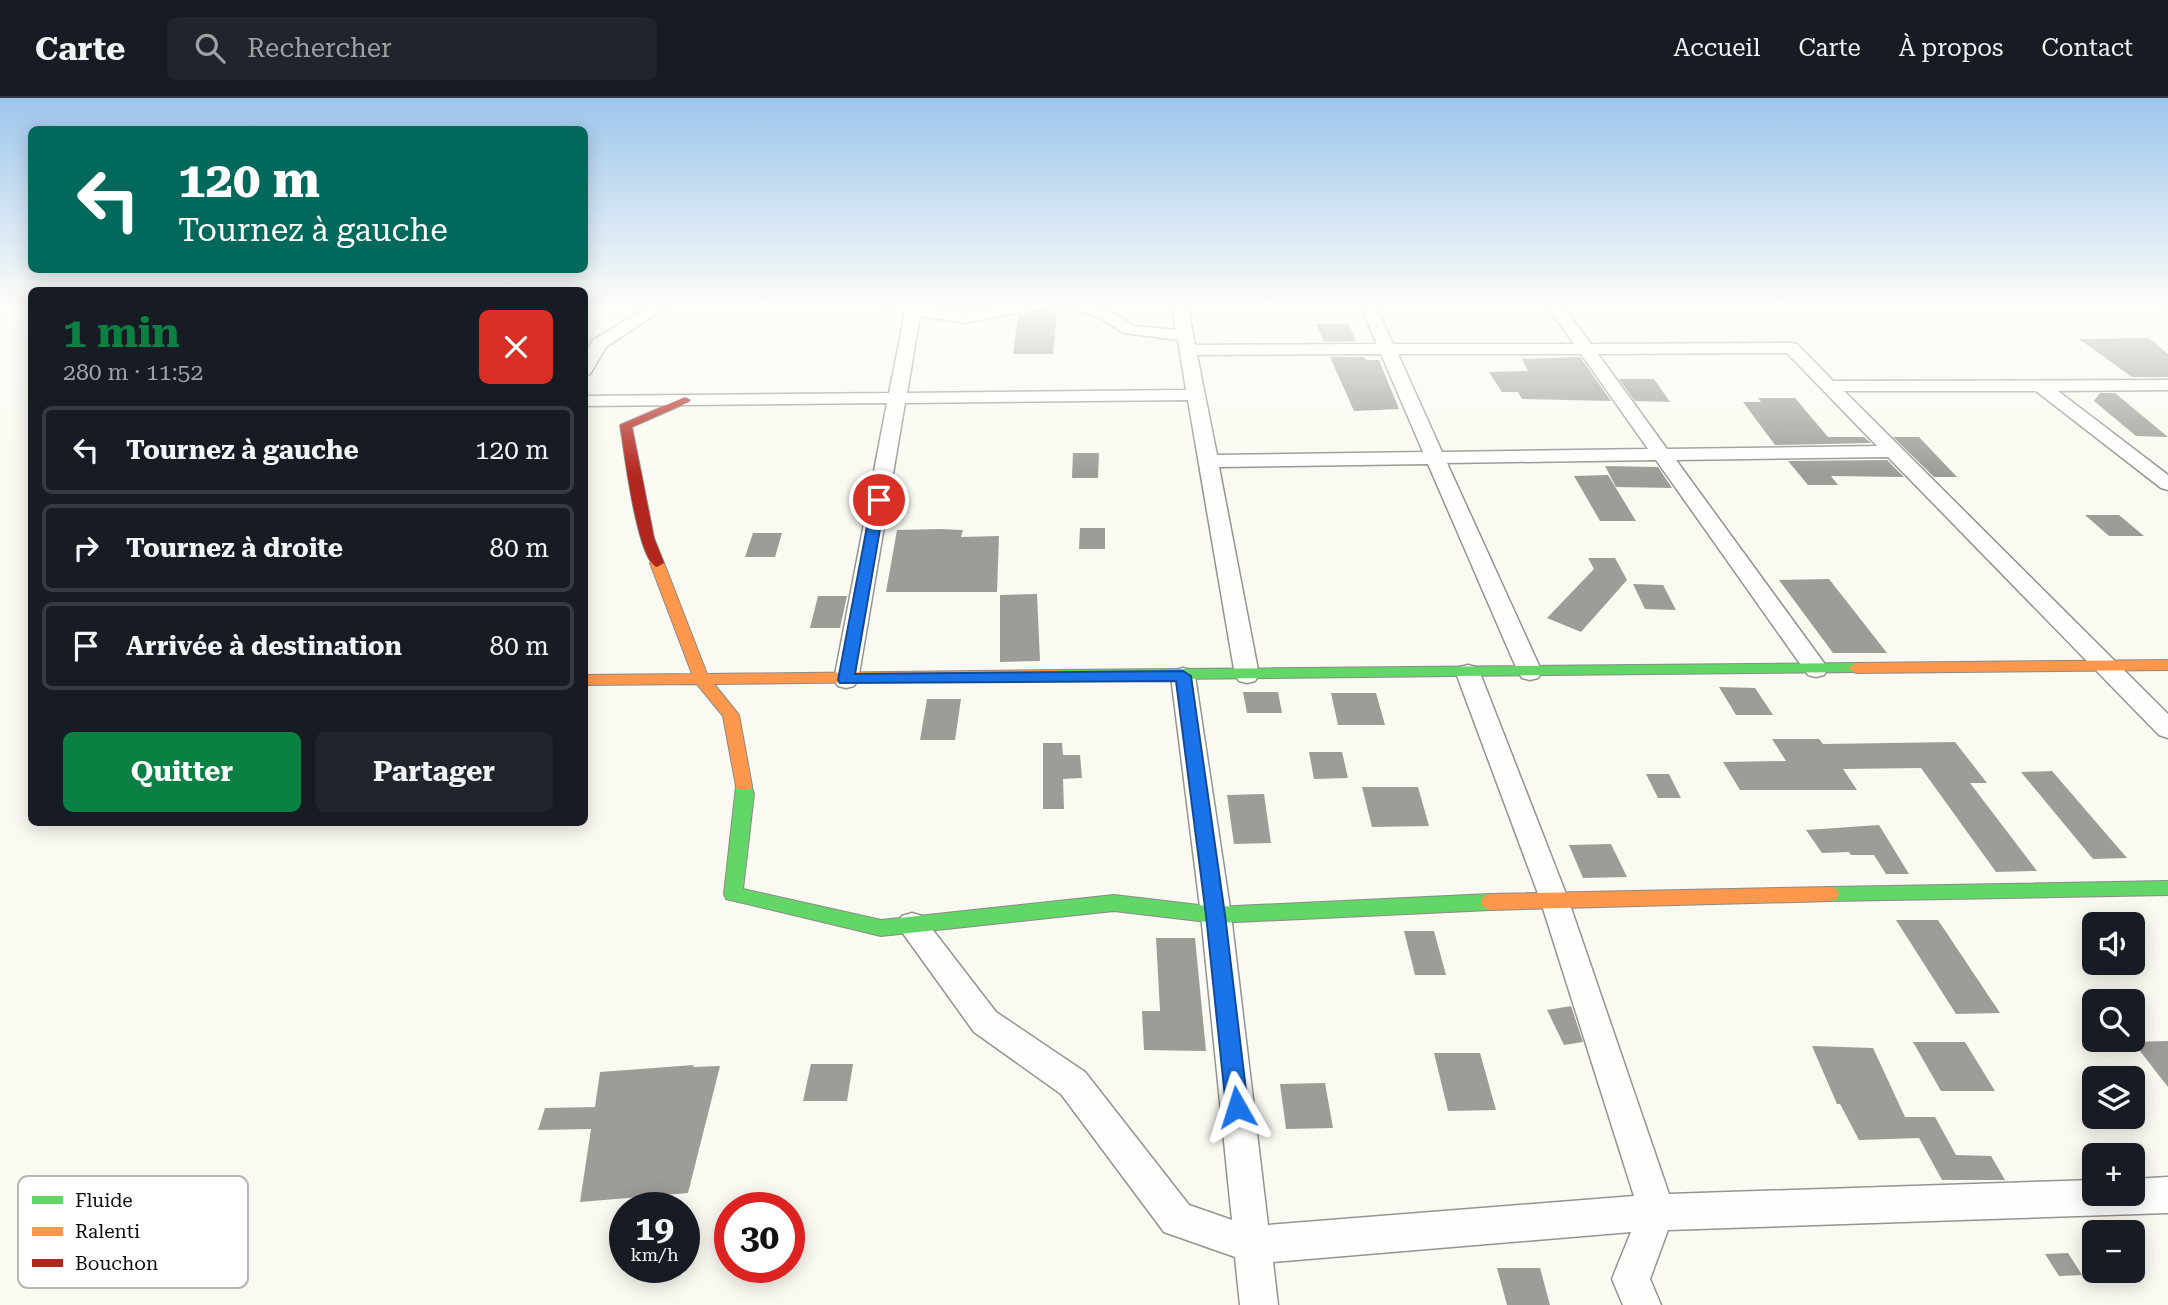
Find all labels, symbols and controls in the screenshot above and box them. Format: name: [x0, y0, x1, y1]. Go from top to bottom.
search box: [167, 17, 657, 80]
text: Carte: [35, 29, 125, 68]
icon: search: [191, 29, 229, 67]
text: Rechercher: [247, 33, 392, 63]
text: Accueil: [1674, 34, 1760, 62]
text: Carte: [1798, 34, 1861, 62]
text: À propos: [1899, 34, 2003, 62]
text: Contact: [2041, 34, 2133, 62]
text: 120 m: [178, 152, 320, 209]
icon: left: [63, 154, 154, 245]
text: Tournez à gauche: [178, 211, 448, 249]
text: 1 min: [63, 308, 180, 357]
button: close: [479, 310, 553, 384]
text: 280 m · 11:52: [63, 359, 203, 386]
icon: left: [67, 431, 105, 469]
text: Tournez à gauche: [126, 435, 359, 465]
text: 120 m: [475, 435, 549, 465]
pin: [849, 470, 909, 530]
icon: arrive: [860, 481, 898, 519]
icon: right: [67, 529, 105, 567]
text: Tournez à droite: [126, 533, 343, 563]
text: 80 m: [490, 533, 549, 563]
icon: arrive: [67, 627, 105, 665]
text: Arrivée à destination: [126, 631, 402, 661]
text: 80 m: [490, 631, 549, 661]
button: Quitter: [63, 732, 301, 812]
button: Partager: [315, 732, 553, 812]
map controls: [2082, 912, 2145, 1283]
button: sound: [2082, 912, 2145, 975]
button: search: [2082, 989, 2145, 1052]
button: layers: [2082, 1066, 2145, 1129]
position arrow: [1200, 1070, 1274, 1144]
button: +: [2082, 1143, 2145, 1206]
legend: [18, 1176, 248, 1288]
text: Fluide: [75, 1189, 133, 1212]
speed limit sign: 30: [714, 1192, 805, 1283]
text: 19: [635, 1208, 674, 1249]
text: Ralenti: [75, 1220, 140, 1243]
button: −: [2082, 1220, 2145, 1283]
text: km/h: [630, 1244, 679, 1265]
text: Bouchon: [75, 1252, 158, 1275]

